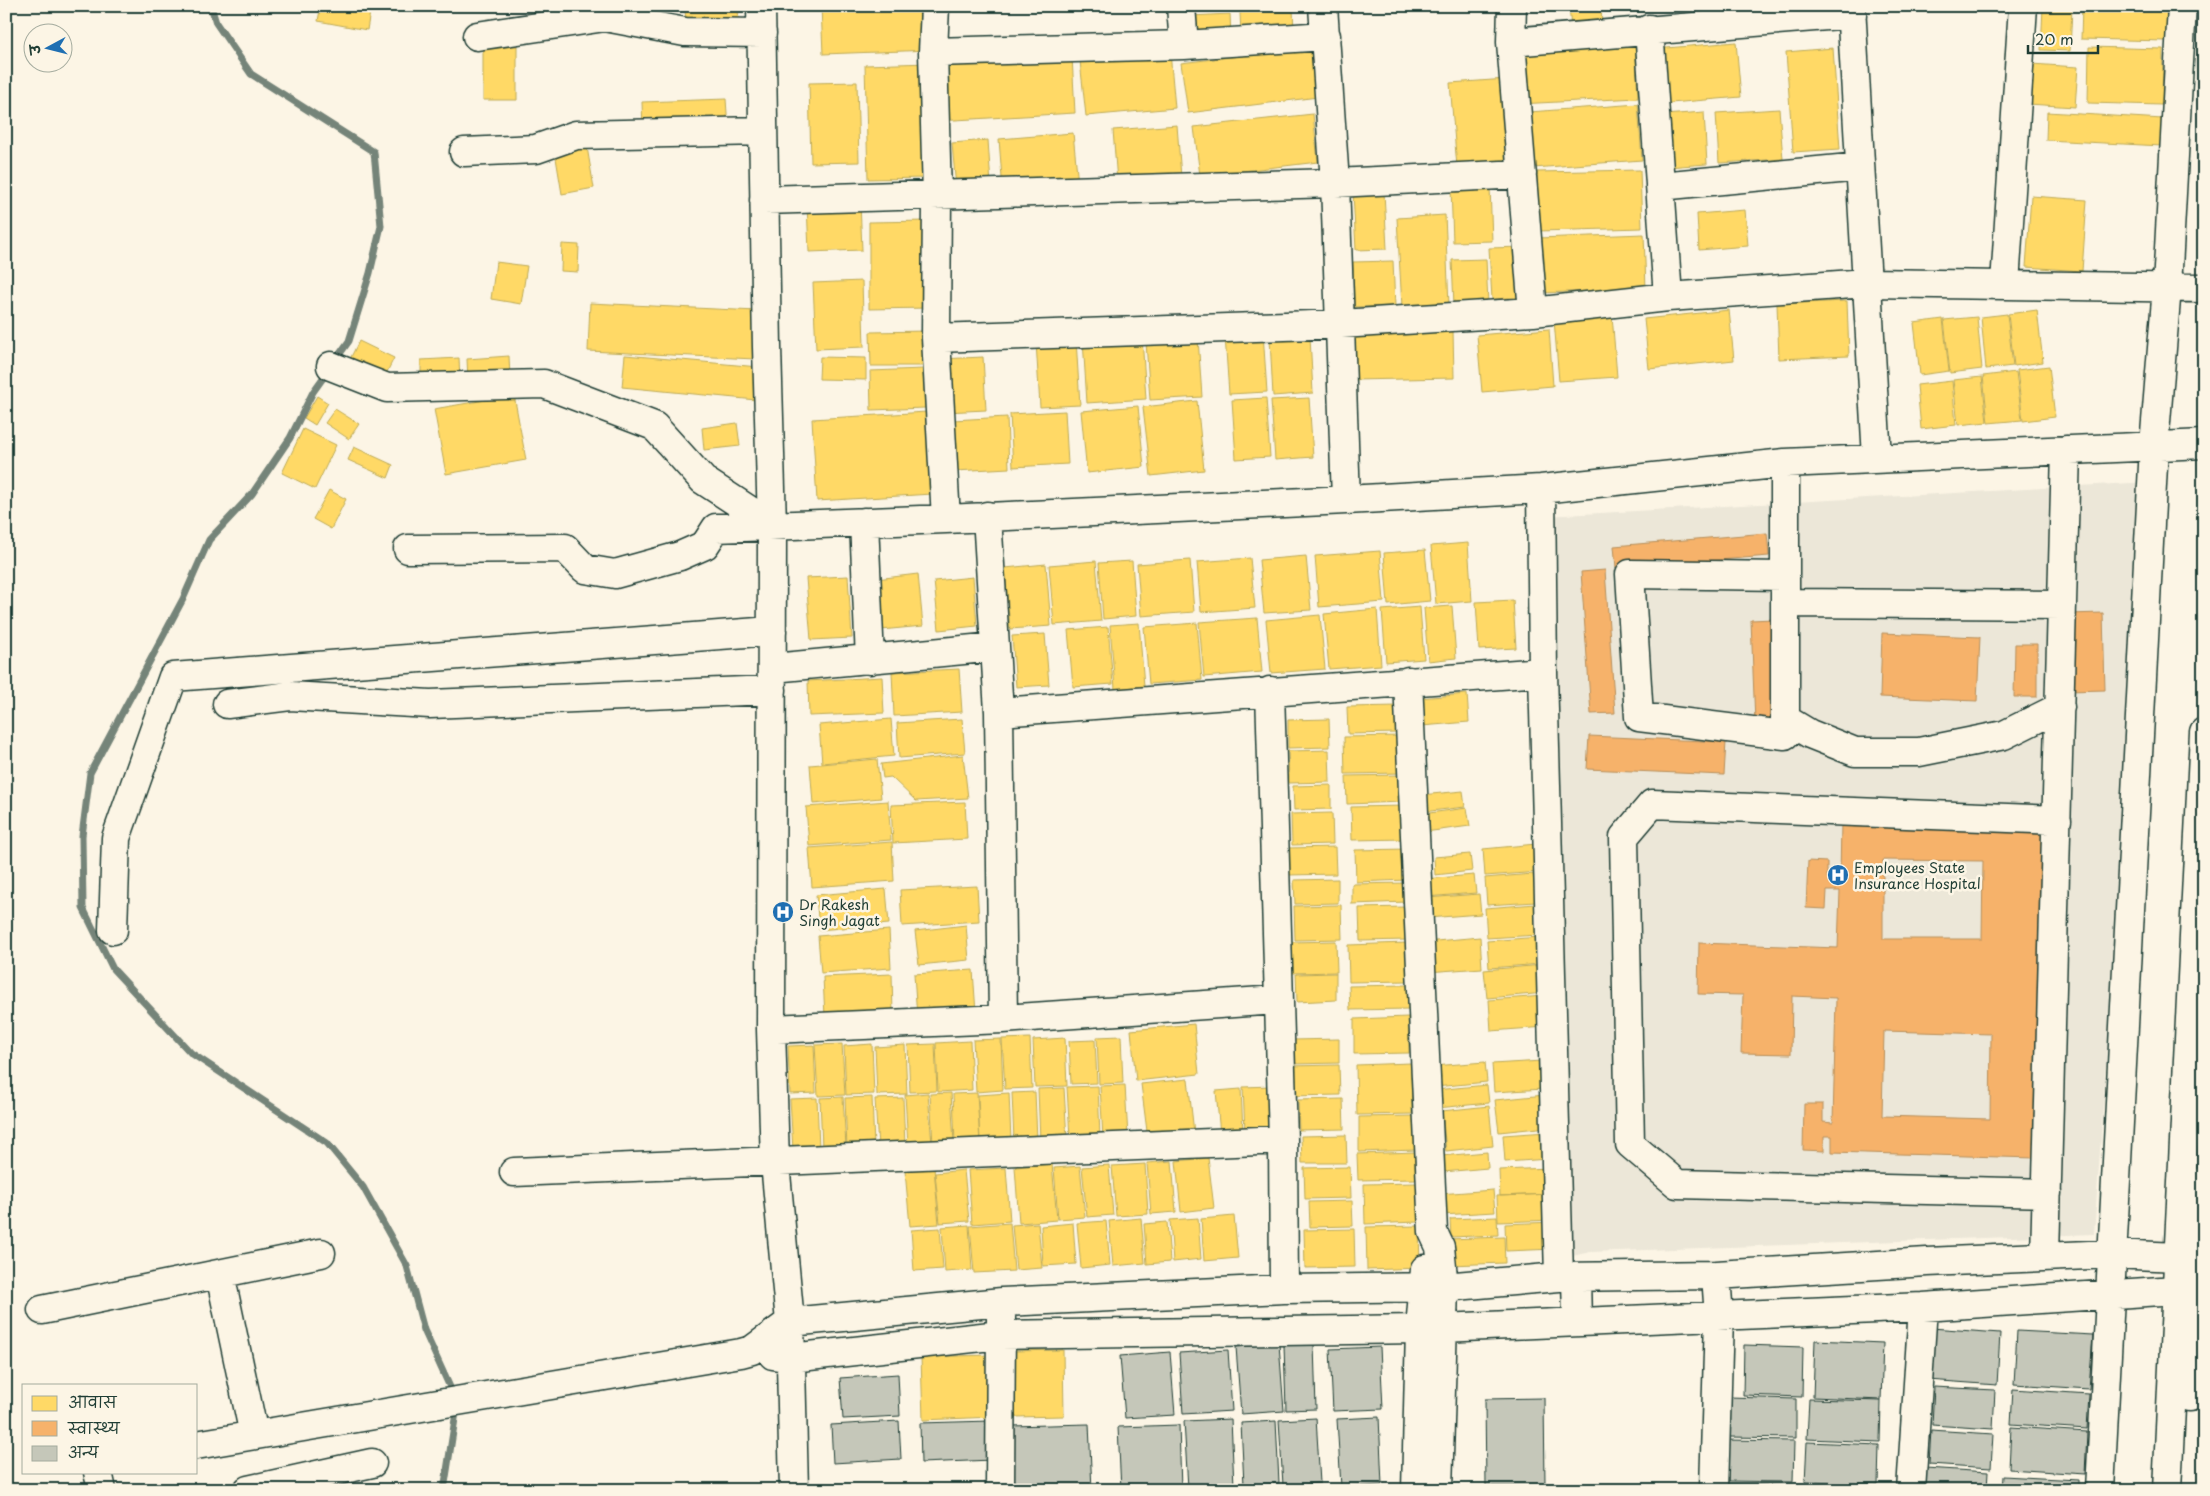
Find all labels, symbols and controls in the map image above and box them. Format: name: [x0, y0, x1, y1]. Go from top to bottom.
north arrow: [22, 22, 72, 72]
scale bar: [2028, 22, 2098, 54]
text: 20 m: [2035, 27, 2074, 50]
text: उ: [23, 42, 46, 58]
place label: Employees State Insurance Hospital: [1854, 857, 1981, 894]
hospital icon: Employees State Insurance Hospital: [1826, 863, 1850, 887]
place label: Dr Rakesh Singh Jagat: [799, 894, 880, 931]
hospital icon: Dr Rakesh Singh Jagat: [771, 900, 795, 924]
legend: [22, 1384, 198, 1474]
text: आवास: [68, 1390, 117, 1413]
text: स्वास्थ्य: [67, 1416, 120, 1439]
text: अन्य: [68, 1440, 100, 1463]

